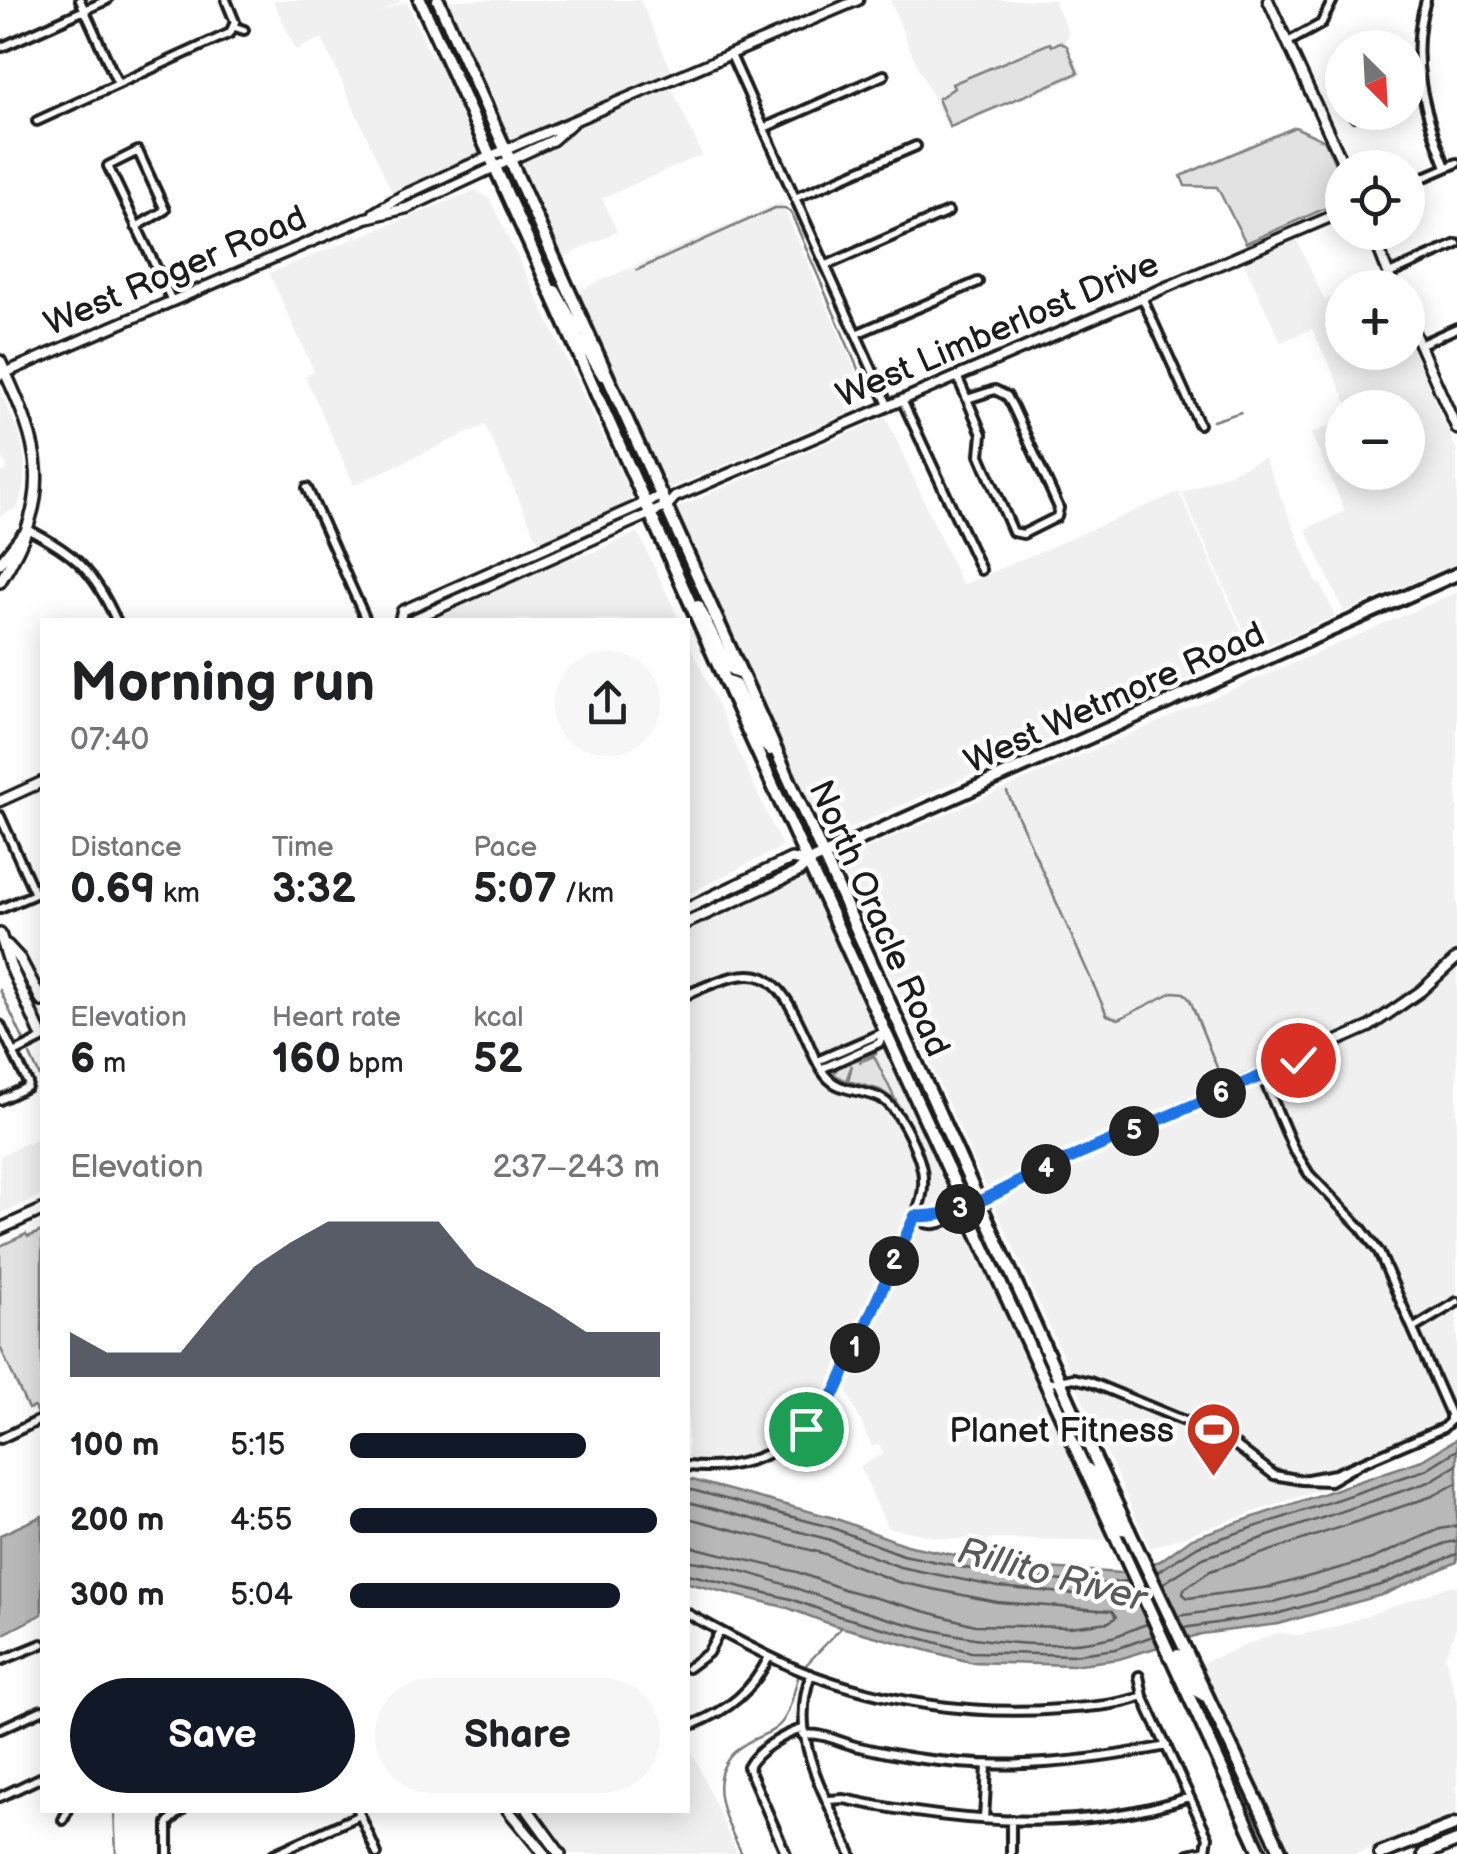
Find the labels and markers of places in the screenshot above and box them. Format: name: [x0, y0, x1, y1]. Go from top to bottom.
pin: [1256, 1018, 1341, 1103]
pin: 6: [1196, 1068, 1246, 1118]
pin: 5: [1109, 1106, 1159, 1156]
pin: 4: [1021, 1144, 1071, 1194]
pin: 3: [935, 1184, 985, 1234]
pin: 2: [869, 1236, 919, 1286]
pin: 1: [830, 1323, 880, 1373]
pin: [764, 1387, 849, 1472]
sports icon: Planet Fitness: [1183, 1400, 1243, 1479]
place label: Planet Fitness: [949, 1410, 1174, 1453]

